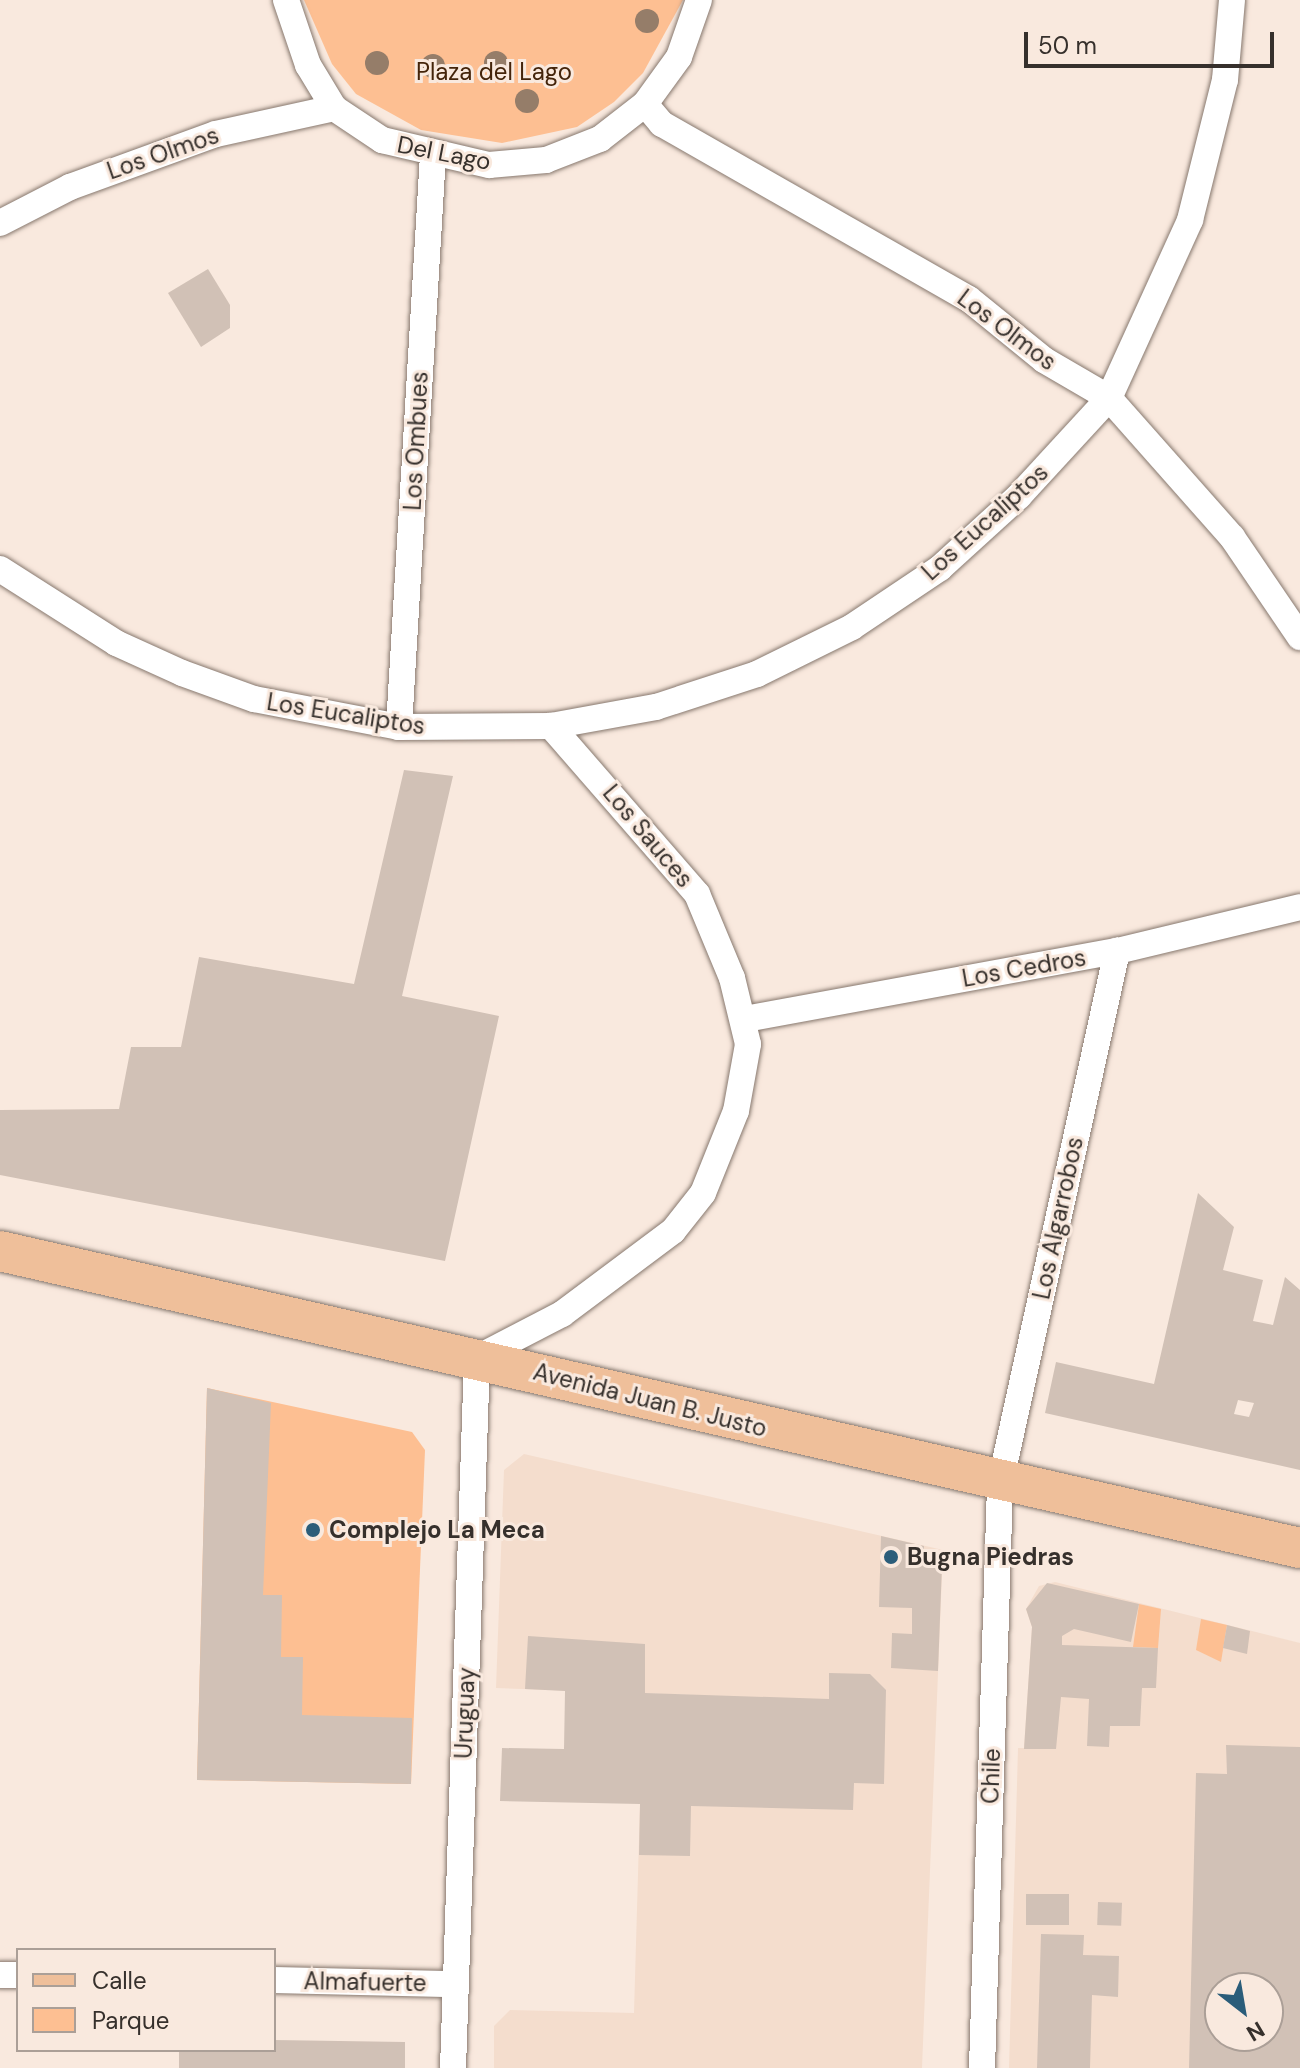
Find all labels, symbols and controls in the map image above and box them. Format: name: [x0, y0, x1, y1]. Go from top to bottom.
scale bar: [1028, 16, 1278, 66]
text: 50 m: [1038, 30, 1097, 61]
park label: Plaza del Lago: [416, 58, 572, 86]
street label: Los Olmos: [103, 120, 223, 186]
street label: Del Lago: [395, 130, 493, 176]
street label: Los Olmos: [952, 283, 1062, 377]
street label: Los Ombues: [398, 371, 434, 511]
street label: Los Eucaliptos: [916, 458, 1054, 586]
street label: Los Eucaliptos: [265, 687, 427, 741]
street label: Los Sauces: [597, 779, 699, 893]
street label: Los Cedros: [960, 943, 1088, 993]
street label: Los Algarrobos: [1027, 1134, 1089, 1302]
street label: Avenida Juan B. Justo: [530, 1357, 770, 1443]
place label: Complejo La Meca: [329, 1516, 545, 1544]
marker: Complejo La Meca: [304, 1521, 322, 1539]
place label: Bugna Piedras: [907, 1543, 1074, 1571]
marker: Bugna Piedras: [882, 1548, 900, 1566]
street label: Uruguay: [449, 1667, 481, 1759]
street label: Chile: [976, 1748, 1006, 1804]
legend: [16, 1948, 276, 2052]
text: Calle: [92, 1965, 147, 1996]
street label: Almafuerte: [303, 1967, 427, 1997]
north arrow: [1204, 1972, 1284, 2052]
text: Parque: [92, 2005, 169, 2036]
text: N: [1241, 2015, 1270, 2048]

